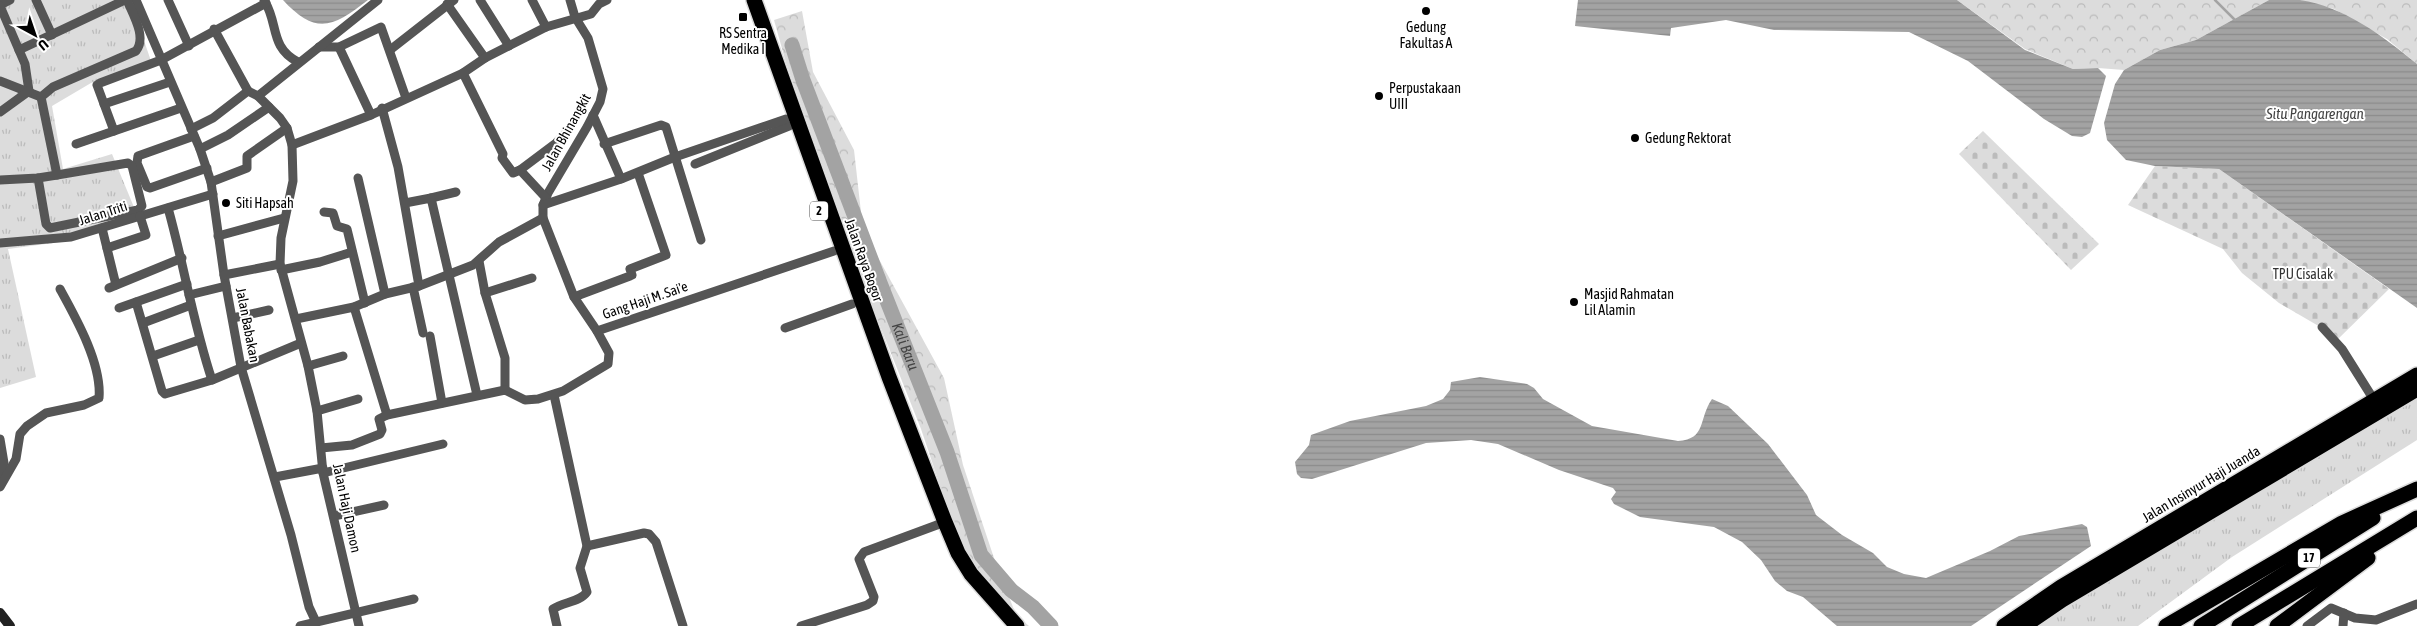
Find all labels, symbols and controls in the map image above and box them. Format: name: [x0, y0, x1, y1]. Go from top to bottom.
marker: Gedung Fakultas A: [1420, 5, 1432, 17]
north arrow: [10, 10, 60, 60]
marker: RS Sentra Medika I: [737, 11, 749, 23]
place label: Gedung Fakultas A: [1400, 19, 1453, 51]
place label: RS Sentra Medika I: [719, 25, 767, 57]
text: U: [35, 36, 52, 54]
place label: Perpustakaan UIII: [1389, 80, 1461, 112]
marker: Perpustakaan UIII: [1373, 90, 1385, 102]
street label: Jalan Bhinangkit: [538, 91, 594, 173]
water label: Situ Pangarengan: [2265, 105, 2364, 122]
place label: Gedung Rektorat: [1645, 130, 1731, 146]
marker: Gedung Rektorat: [1629, 132, 1641, 144]
place label: Siti Hapsah: [236, 195, 294, 211]
marker: Siti Hapsah: [220, 197, 232, 209]
street label: Jalan Triti: [77, 198, 129, 228]
road number: 2: [810, 202, 828, 220]
street label: Jalan Raya Bogor: [842, 216, 887, 304]
park label: TPU Cisalak: [2273, 266, 2333, 282]
street label: Gang Haji M. Sai'e: [600, 278, 690, 322]
street label: Jalan Babakan: [233, 286, 263, 364]
place label: Masjid Rahmatan Lil Alamin: [1584, 286, 1674, 318]
marker: Masjid Rahmatan Lil Alamin: [1568, 296, 1580, 308]
water label: Kali Baru: [889, 320, 923, 372]
street label: Jalan Insinyur Haji Juanda: [2139, 443, 2263, 525]
street label: Jalan Haji Damon: [330, 462, 364, 554]
road number: 17: [2298, 548, 2320, 568]

